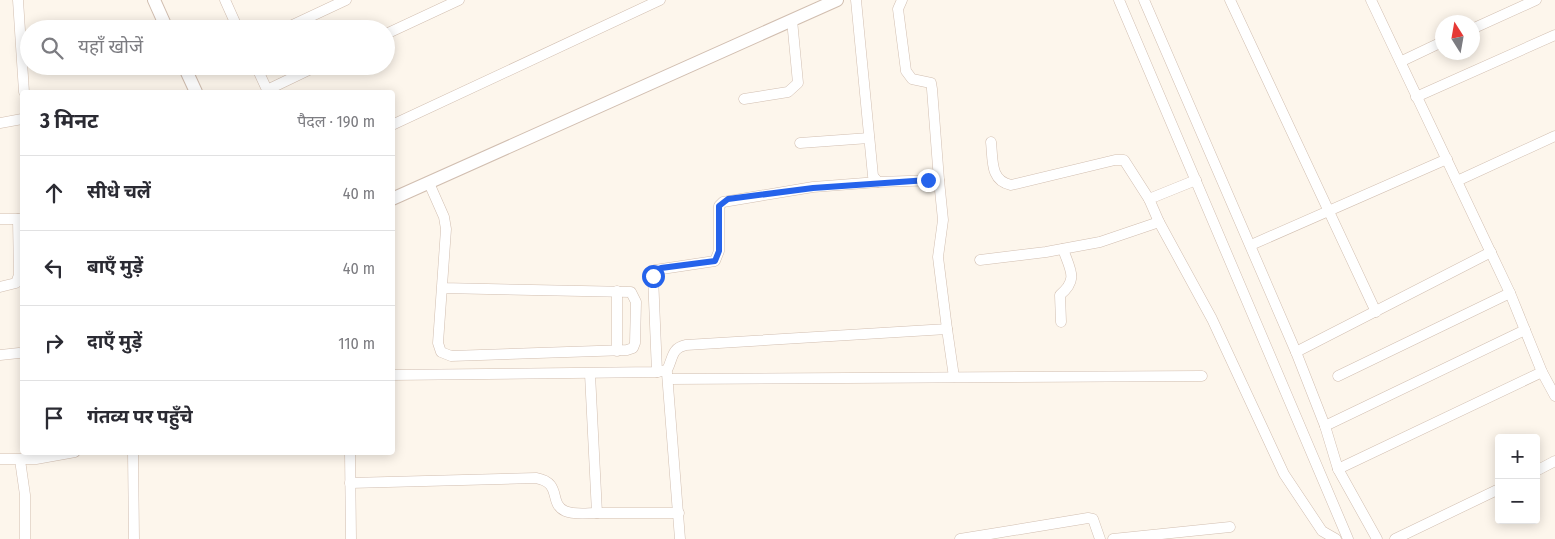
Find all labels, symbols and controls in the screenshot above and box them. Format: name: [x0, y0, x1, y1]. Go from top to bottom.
north arrow: [1435, 15, 1480, 60]
search box: [20, 20, 395, 75]
icon: search: [38, 34, 66, 62]
text: यहाँ खोजें: [78, 35, 143, 58]
text: 3 मिनट: [40, 108, 98, 134]
text: पैदल · 190 m: [297, 112, 375, 131]
route end: [917, 169, 940, 192]
icon: ahead: [40, 179, 68, 207]
text: सीधे चलें: [87, 180, 151, 203]
text: 40 m: [343, 184, 375, 203]
icon: left: [40, 254, 68, 282]
text: बाएँ मुड़ें: [87, 255, 143, 278]
text: 40 m: [343, 259, 375, 278]
route start: [642, 265, 665, 288]
icon: right: [40, 329, 68, 357]
text: दाएँ मुड़ें: [87, 330, 142, 353]
text: 110 m: [338, 334, 375, 353]
icon: arrive: [40, 404, 68, 432]
text: गंतव्य पर पहुँचे: [87, 405, 193, 428]
map controls: [1495, 434, 1540, 524]
button: +: [1495, 434, 1540, 479]
button: −: [1495, 479, 1540, 524]

